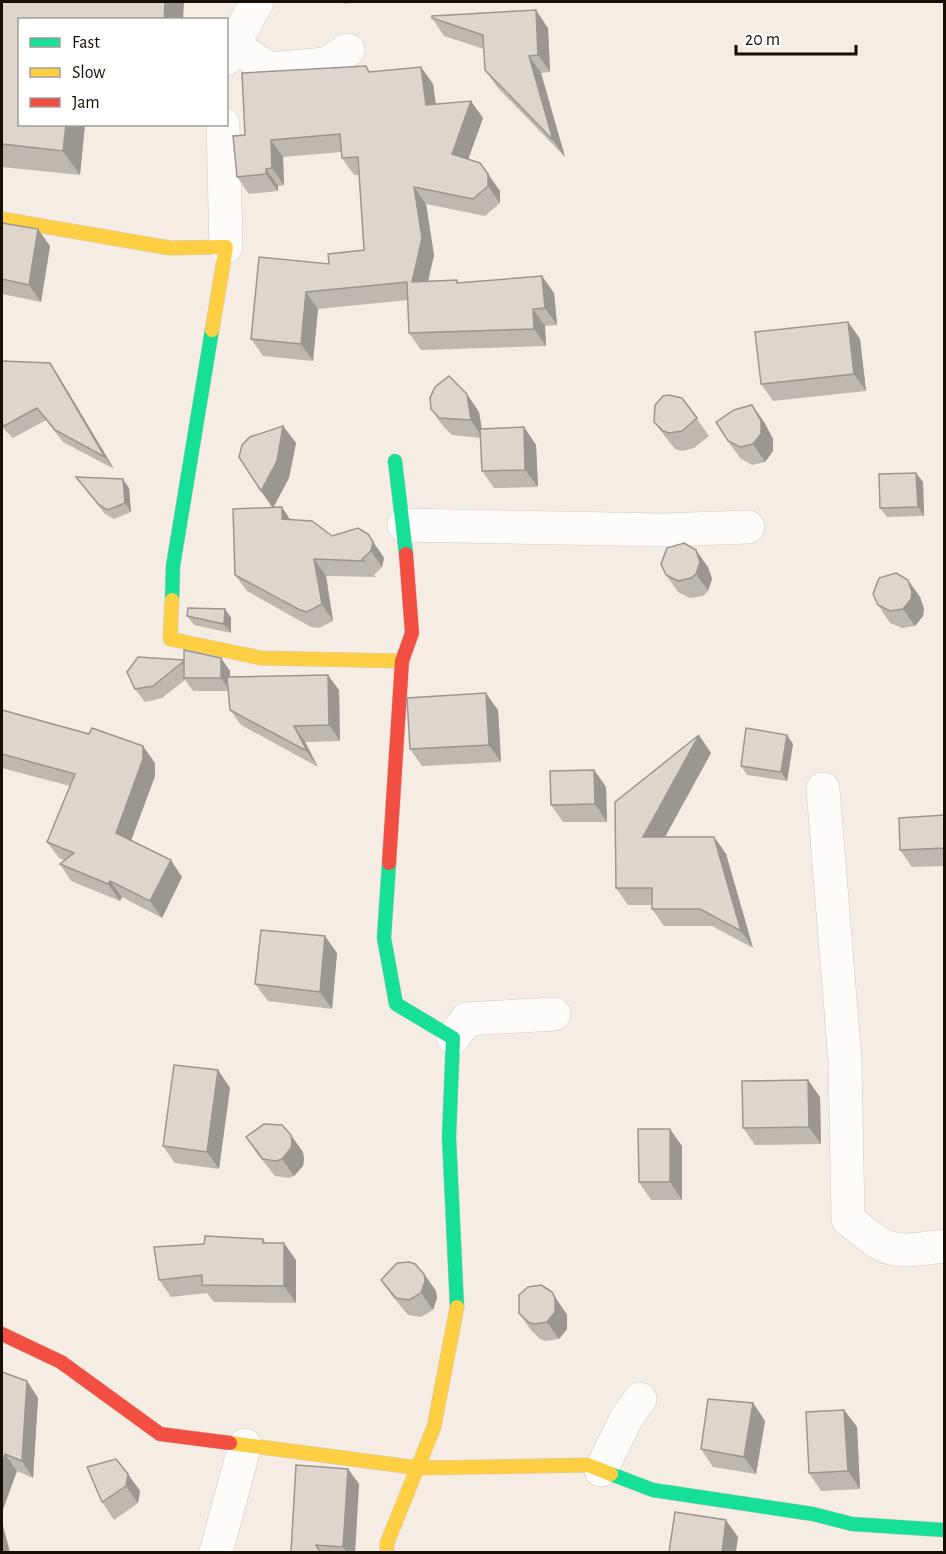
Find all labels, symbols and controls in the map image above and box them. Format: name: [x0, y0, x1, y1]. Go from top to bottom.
legend: [18, 18, 228, 126]
scale bar: [736, 18, 856, 56]
text: 20 m: [745, 31, 780, 49]
text: Fast: [72, 34, 100, 52]
text: Slow: [72, 64, 105, 82]
text: Jam: [72, 94, 100, 112]

